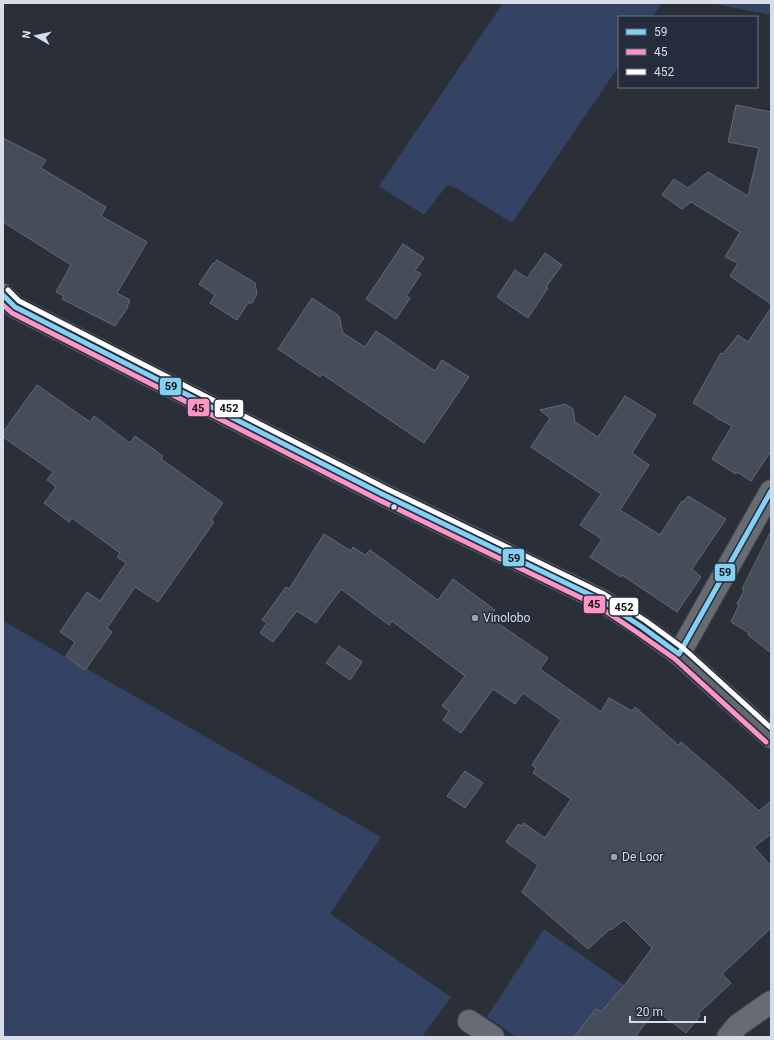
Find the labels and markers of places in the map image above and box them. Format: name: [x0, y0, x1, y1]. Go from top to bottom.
unlabelled marker: [389, 502, 399, 512]
place label: Vinolobo: [483, 611, 531, 625]
marker: Vinolobo: [470, 613, 480, 623]
place label: De Loor: [622, 850, 663, 864]
marker: De Loor: [609, 852, 619, 862]

